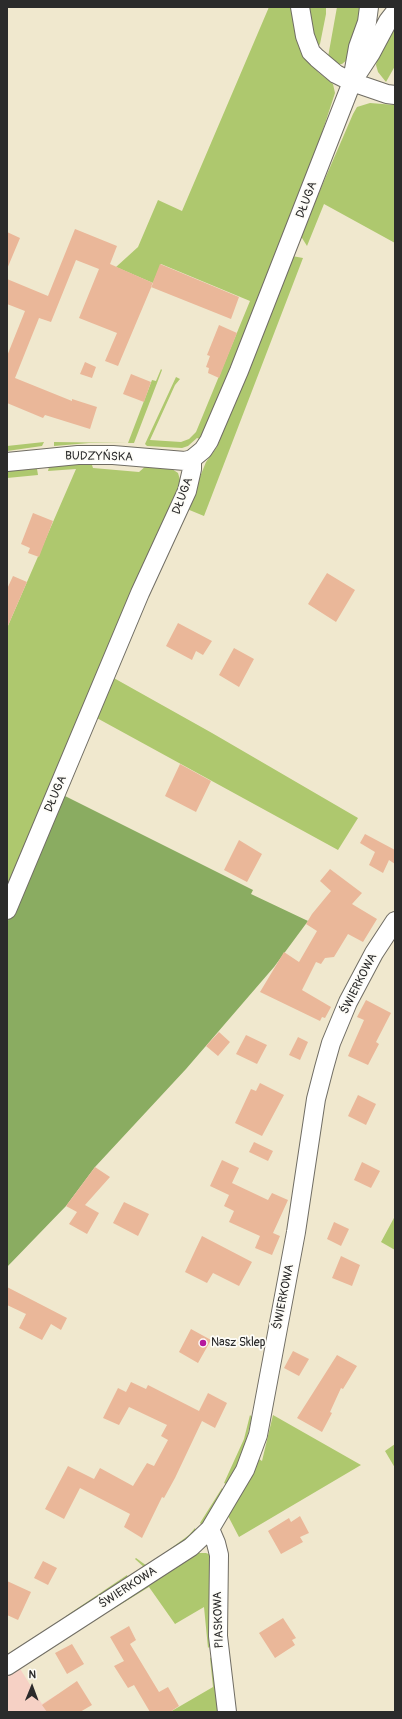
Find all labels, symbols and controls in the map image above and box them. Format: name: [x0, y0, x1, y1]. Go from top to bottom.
street label: DŁUGA: [293, 180, 321, 220]
street label: BUDZYŃSKA: [65, 449, 133, 465]
street label: DŁUGA: [170, 476, 196, 516]
street label: DŁUGA: [42, 774, 70, 814]
street label: ŚWIERKOWA: [338, 951, 380, 1017]
street label: ŚWIERKOWA: [271, 1263, 297, 1331]
place label: Nasz Sklep: [211, 1336, 265, 1350]
marker: Nasz Sklep: [198, 1338, 208, 1348]
street label: ŚWIERKOWA: [96, 1564, 160, 1612]
street label: PIASKOWA: [211, 1591, 227, 1649]
north arrow: [12, 1667, 52, 1707]
text: N: [28, 1668, 36, 1681]

